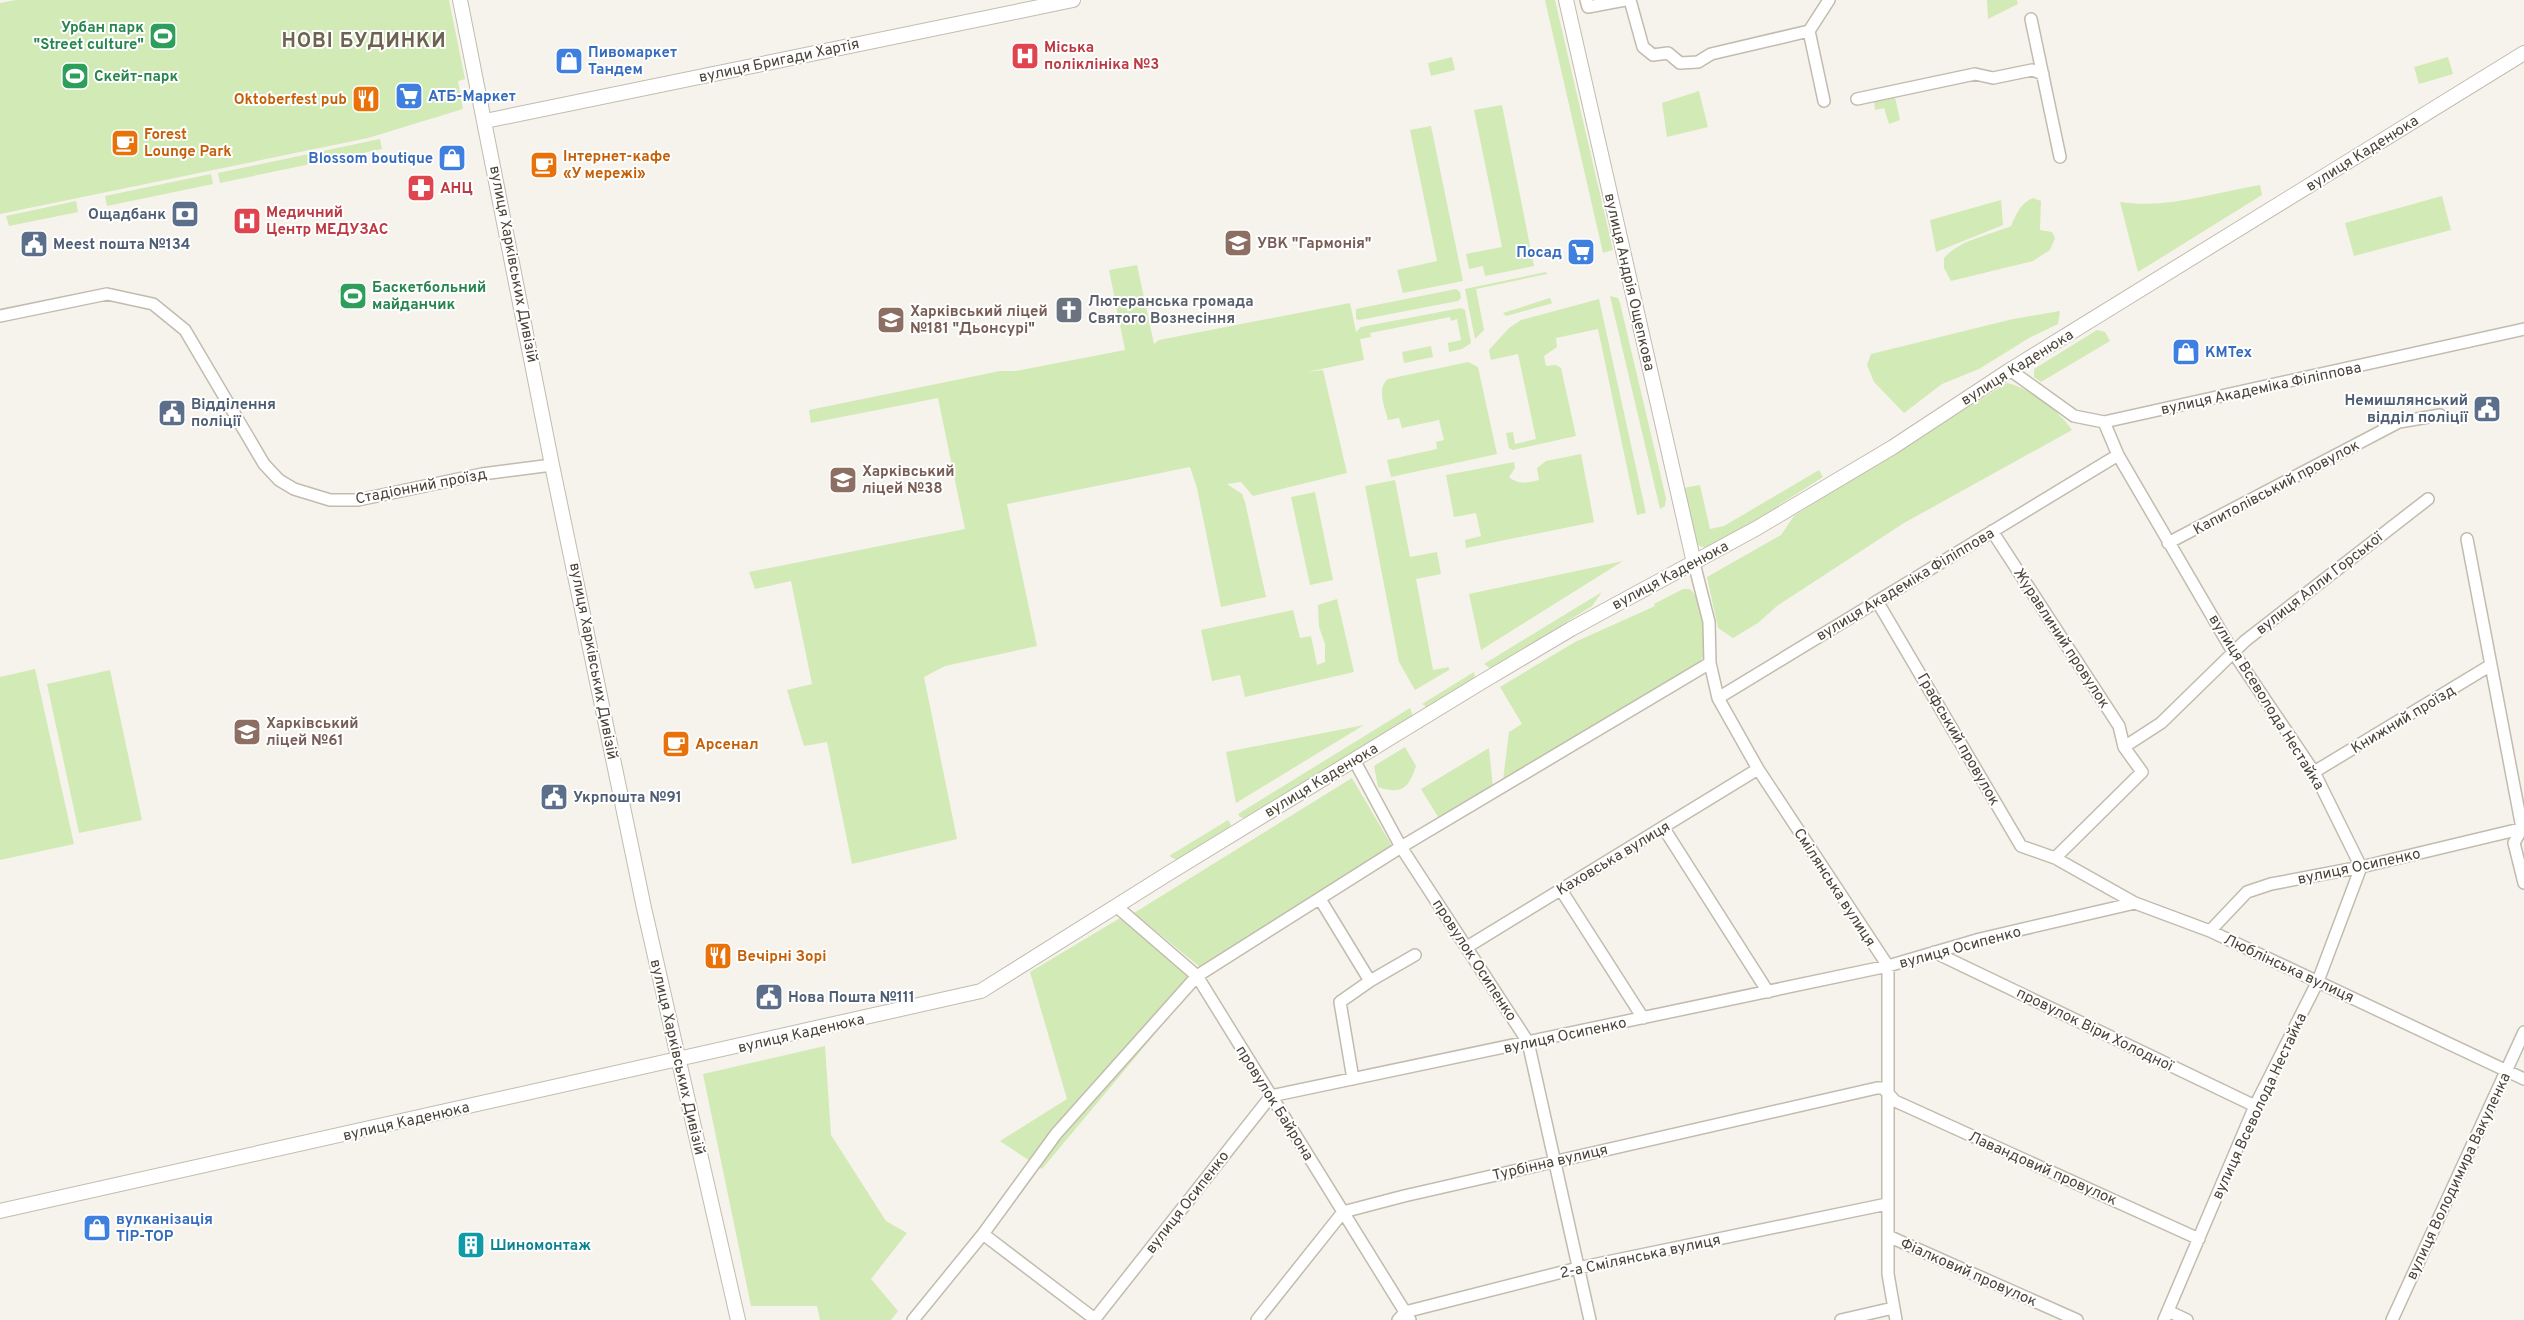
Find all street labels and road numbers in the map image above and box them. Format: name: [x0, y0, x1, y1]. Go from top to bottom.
street label: вулиця Бригади Хартія: [697, 35, 861, 88]
street label: вулиця Каденюка: [2303, 112, 2423, 197]
street label: вулиця Харківських Дивізій: [484, 164, 541, 364]
street label: вулиця Андрія Ощепкова: [1599, 192, 1658, 373]
street label: вулиця Каденюка: [1958, 326, 2078, 411]
street label: вулиця Академіка Філіппова: [2159, 359, 2363, 420]
street label: Капитолівський провулок: [2190, 436, 2363, 540]
street label: Стадіонний проїзд: [354, 465, 489, 510]
street label: вулиця Академіка Філіппова: [1813, 525, 1998, 646]
street label: вулиця Алли Горської: [2253, 528, 2388, 640]
street label: вулиця Каденюка: [1609, 538, 1732, 615]
street label: вулиця Харківських Дивізій: [564, 561, 621, 761]
street label: Журавлиний провулок: [2008, 565, 2113, 712]
street label: вулиця Всеволода Нестайка: [2204, 611, 2328, 794]
street label: Графський провулок: [1912, 670, 2003, 809]
street label: Книжний проїзд: [2348, 682, 2459, 759]
street label: вулиця Каденюка: [1262, 740, 1382, 823]
street label: Каховська вулиця: [1553, 818, 1674, 901]
street label: Смілянська вулиця: [1788, 825, 1879, 951]
street label: вулиця Осипенко: [2296, 845, 2423, 890]
street label: провулок Осипенко: [1427, 896, 1520, 1025]
street label: вулиця Осипенко: [1897, 923, 2023, 974]
street label: Люблінська вулиця: [2220, 931, 2357, 1008]
street label: вулиця Харківських Дивізій: [645, 958, 708, 1157]
street label: провулок Віри Холодної: [2013, 984, 2177, 1077]
street label: вулиця Всеволода Нестайка: [2209, 1010, 2312, 1203]
street label: вулиця Каденюка: [736, 1011, 866, 1058]
street label: вулиця Осипенко: [1502, 1014, 1629, 1059]
street label: провулок Байрона: [1231, 1043, 1317, 1165]
street label: вулиця Володимира Вакуленка: [2403, 1070, 2516, 1283]
street label: вулиця Каденюка: [341, 1099, 471, 1146]
street label: Лавандовий провулок: [1965, 1128, 2120, 1211]
street label: Турбінна вулиця: [1491, 1141, 1610, 1186]
street label: вулиця Осипенко: [1142, 1148, 1234, 1258]
street label: 2-а Смілянська вулиця: [1558, 1231, 1722, 1284]
street label: Фіалковий провулок: [1897, 1235, 2040, 1312]

